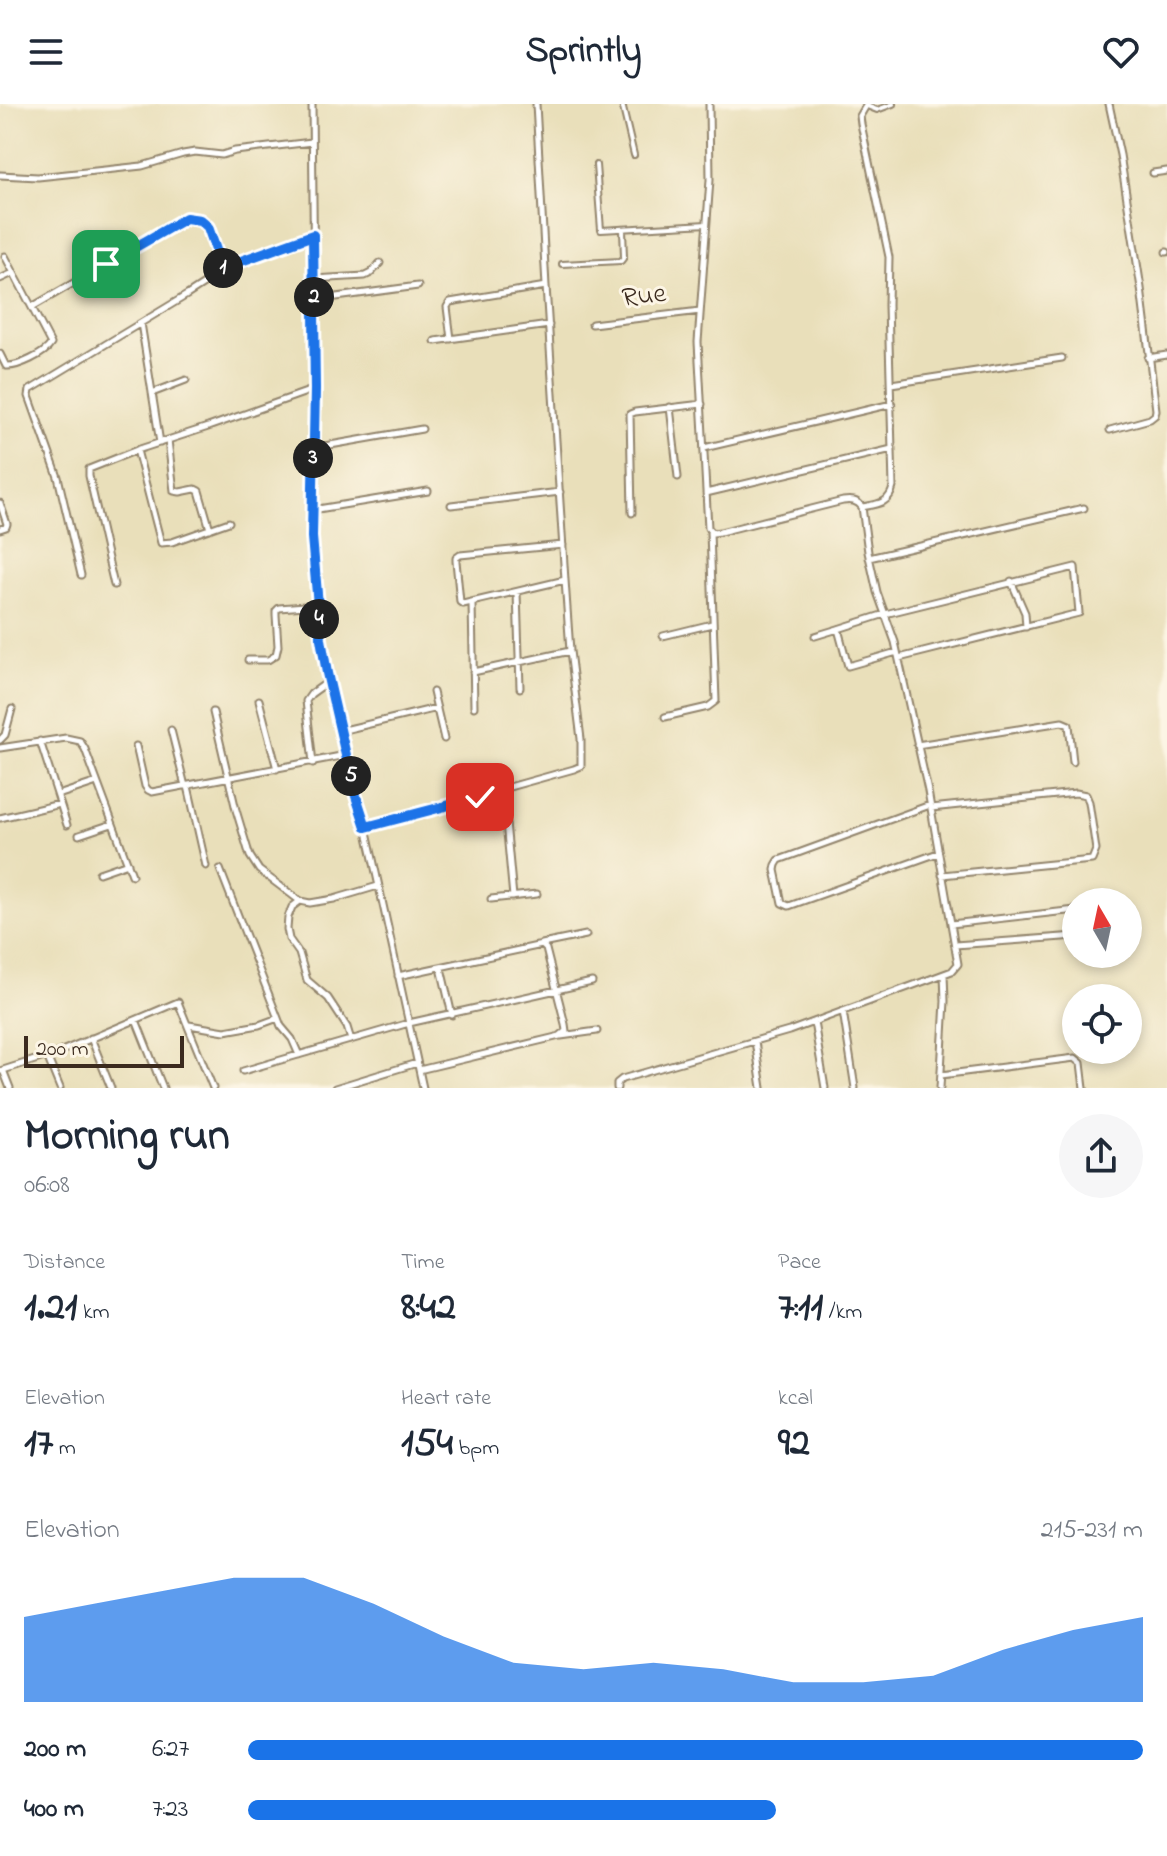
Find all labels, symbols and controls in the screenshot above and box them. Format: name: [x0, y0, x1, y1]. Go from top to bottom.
text: Sprintly: [525, 26, 642, 79]
icon: menu: [24, 30, 68, 74]
icon: heart: [1099, 30, 1143, 74]
pin: [72, 230, 140, 298]
icon: arrive: [84, 242, 128, 286]
pin: 1: [203, 248, 243, 288]
text: 1: [220, 252, 227, 284]
street label: Rue: [620, 274, 669, 320]
pin: 2: [294, 277, 334, 317]
text: 2: [309, 281, 319, 313]
pin: 3: [293, 438, 333, 478]
text: 3: [308, 442, 318, 474]
pin: 4: [299, 599, 339, 639]
text: 4: [314, 603, 324, 635]
pin: 5: [331, 756, 371, 796]
text: 5: [345, 760, 357, 792]
pin: [446, 763, 514, 831]
icon: check: [458, 775, 502, 819]
north arrow: [1062, 888, 1142, 968]
map controls: [1062, 888, 1142, 1064]
button: locate: [1062, 984, 1142, 1064]
scale bar: [24, 1032, 184, 1068]
text: 200 m: [36, 1034, 89, 1066]
text: Morning run: [24, 1105, 230, 1169]
button: share: [1059, 1114, 1143, 1198]
text: 06:08: [24, 1167, 70, 1205]
text: Distance: [24, 1247, 105, 1279]
text: Time: [401, 1247, 445, 1279]
text: Pace: [778, 1247, 821, 1279]
text: 1.21: [24, 1279, 77, 1338]
text: 8:42: [401, 1279, 456, 1338]
text: 7:11: [778, 1279, 823, 1338]
text: km: [77, 1297, 110, 1329]
text: /km: [823, 1297, 862, 1329]
text: Elevation: [24, 1383, 105, 1415]
text: Heart rate: [401, 1383, 491, 1415]
text: kcal: [778, 1383, 813, 1415]
text: 17: [24, 1415, 53, 1474]
text: 154: [401, 1415, 453, 1474]
text: 92: [778, 1415, 810, 1474]
text: m: [53, 1433, 76, 1465]
text: bpm: [453, 1433, 499, 1465]
text: Elevation: [24, 1512, 120, 1550]
text: 215–231 m: [1041, 1512, 1143, 1550]
text: 200 m: [24, 1731, 86, 1769]
text: 6:27: [152, 1731, 189, 1769]
text: 400 m: [24, 1791, 84, 1829]
text: 7:23: [152, 1791, 189, 1829]

